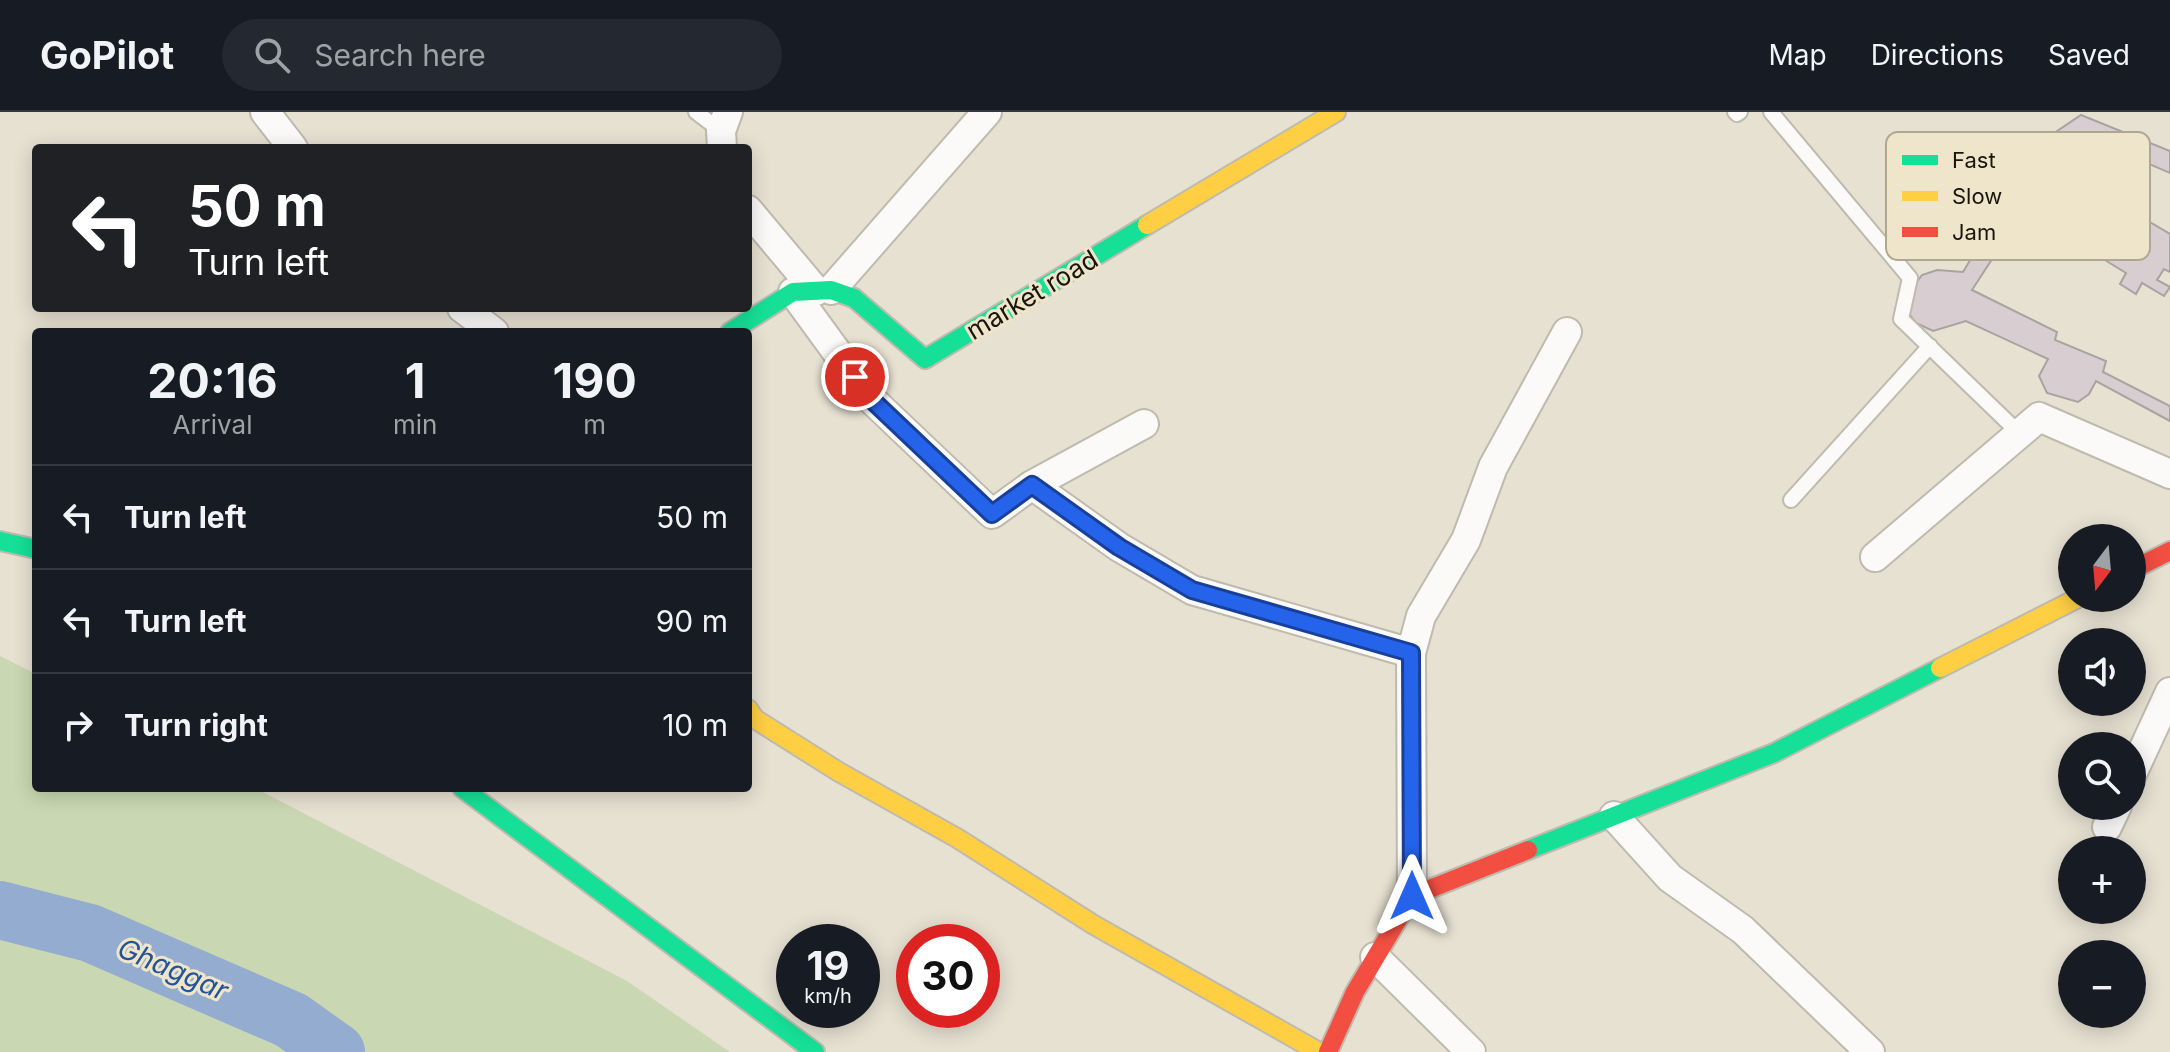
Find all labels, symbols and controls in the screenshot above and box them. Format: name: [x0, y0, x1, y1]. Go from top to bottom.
search box: [222, 19, 782, 91]
text: GoPilot: [40, 32, 174, 78]
icon: search: [250, 33, 294, 77]
text: Search here: [314, 37, 486, 73]
text: Map: [1768, 38, 1827, 72]
text: Directions: [1871, 38, 2004, 72]
text: Saved: [2048, 38, 2130, 72]
legend: [1886, 132, 2150, 260]
text: Fast: [1952, 147, 1996, 173]
text: 50 m: [188, 172, 326, 240]
icon: left: [56, 176, 160, 280]
text: Slow: [1952, 183, 2002, 209]
text: Jam: [1952, 219, 1996, 245]
text: Turn left: [188, 240, 329, 284]
street label: market road: [960, 243, 1103, 346]
pin: [821, 343, 889, 411]
text: 20:16: [147, 351, 278, 410]
text: 1: [405, 351, 425, 410]
text: 190: [553, 351, 637, 410]
icon: arrive: [833, 355, 877, 399]
text: Arrival: [172, 409, 252, 440]
text: min: [393, 409, 437, 440]
text: m: [583, 409, 606, 440]
icon: left: [56, 495, 100, 539]
text: Turn left: [124, 499, 246, 535]
text: 50 m: [656, 499, 728, 535]
north arrow: [2058, 524, 2146, 612]
map controls: [2058, 524, 2146, 1028]
icon: left: [56, 599, 100, 643]
text: Turn left: [124, 603, 246, 639]
text: 90 m: [656, 603, 728, 639]
button: sound: [2058, 628, 2146, 716]
icon: right: [56, 703, 100, 747]
text: Turn right: [124, 707, 268, 743]
text: 10 m: [662, 707, 728, 743]
button: search: [2058, 732, 2146, 820]
button: +: [2058, 836, 2146, 924]
position arrow: [1370, 854, 1454, 938]
speed limit sign: 30: [896, 924, 1000, 1028]
water label: Ghaggar: [113, 931, 235, 1008]
button: −: [2058, 940, 2146, 1028]
text: 19: [806, 941, 850, 990]
text: km/h: [804, 984, 852, 1008]

